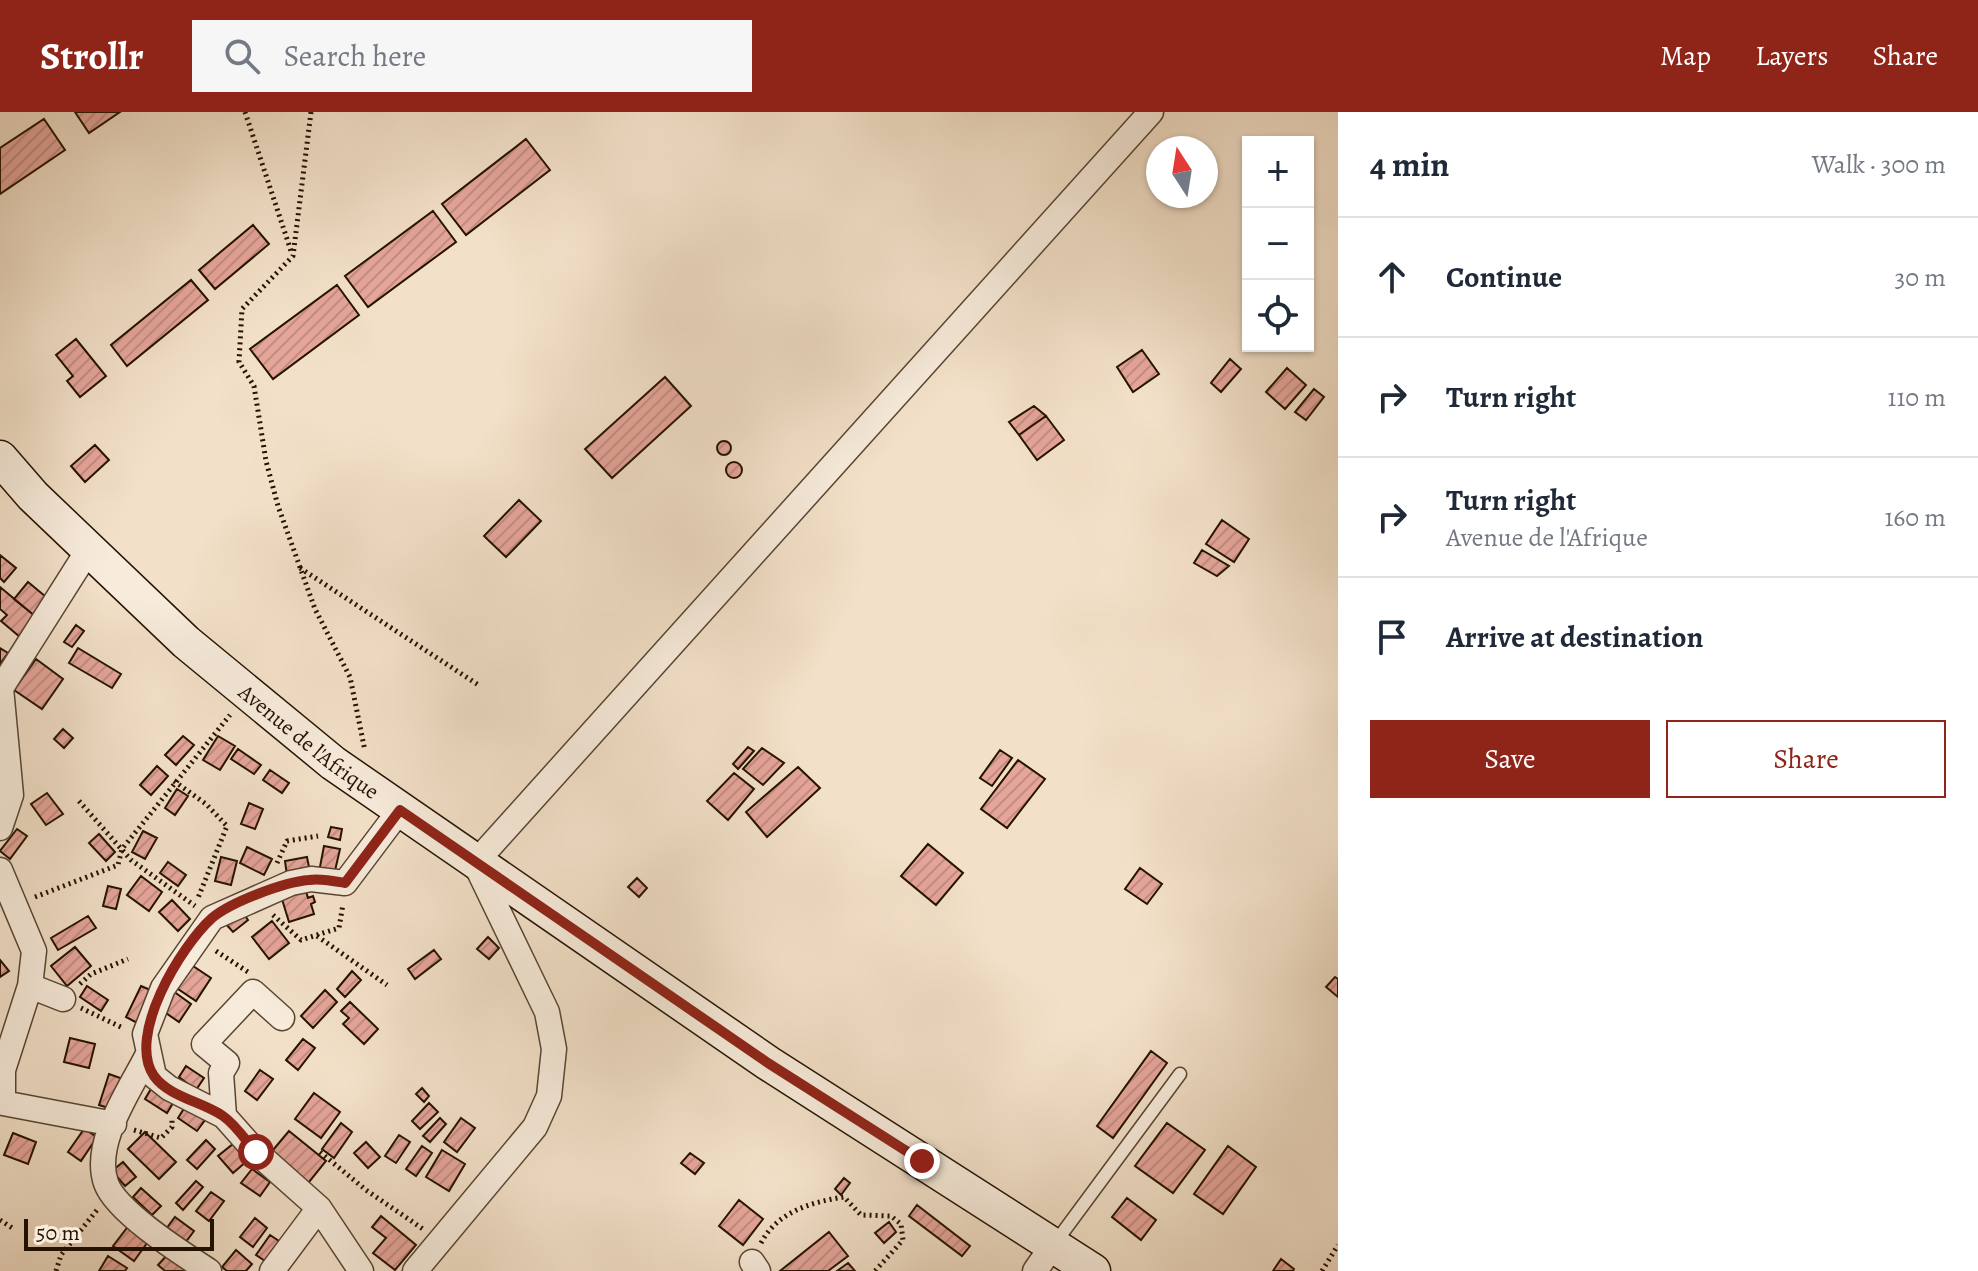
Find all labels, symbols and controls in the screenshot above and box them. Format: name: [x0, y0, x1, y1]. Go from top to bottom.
search box: [192, 20, 752, 92]
text: Strollr: [40, 30, 144, 82]
icon: search: [220, 34, 264, 78]
text: Search here: [284, 36, 426, 76]
text: Map: [1660, 37, 1711, 75]
text: Layers: [1755, 37, 1828, 75]
text: Share: [1872, 37, 1938, 75]
north arrow: [1146, 136, 1218, 208]
map controls: [1242, 136, 1314, 352]
button: +: [1242, 136, 1314, 208]
text: 4 min: [1370, 141, 1449, 188]
text: Walk · 300 m: [1812, 147, 1946, 182]
button: −: [1242, 208, 1314, 280]
icon: ahead: [1370, 255, 1414, 299]
text: Continue: [1446, 257, 1562, 297]
text: 30 m: [1895, 260, 1946, 295]
button: locate: [1242, 280, 1314, 352]
icon: right: [1370, 375, 1414, 419]
text: Turn right: [1446, 377, 1576, 417]
text: 110 m: [1888, 380, 1946, 415]
text: Turn right: [1446, 480, 1576, 520]
icon: right: [1370, 495, 1414, 539]
text: 160 m: [1884, 500, 1946, 535]
text: Avenue de l'Afrique: [1446, 520, 1648, 555]
icon: arrive: [1370, 615, 1414, 659]
text: Arrive at destination: [1446, 617, 1703, 657]
street label: Avenue de l'Afrique: [231, 677, 385, 806]
button: Save: [1370, 720, 1650, 798]
button: Share: [1666, 720, 1946, 798]
route start: [238, 1134, 274, 1170]
route end: [904, 1143, 940, 1179]
scale bar: [24, 1215, 214, 1251]
text: 50 m: [36, 1218, 80, 1248]

